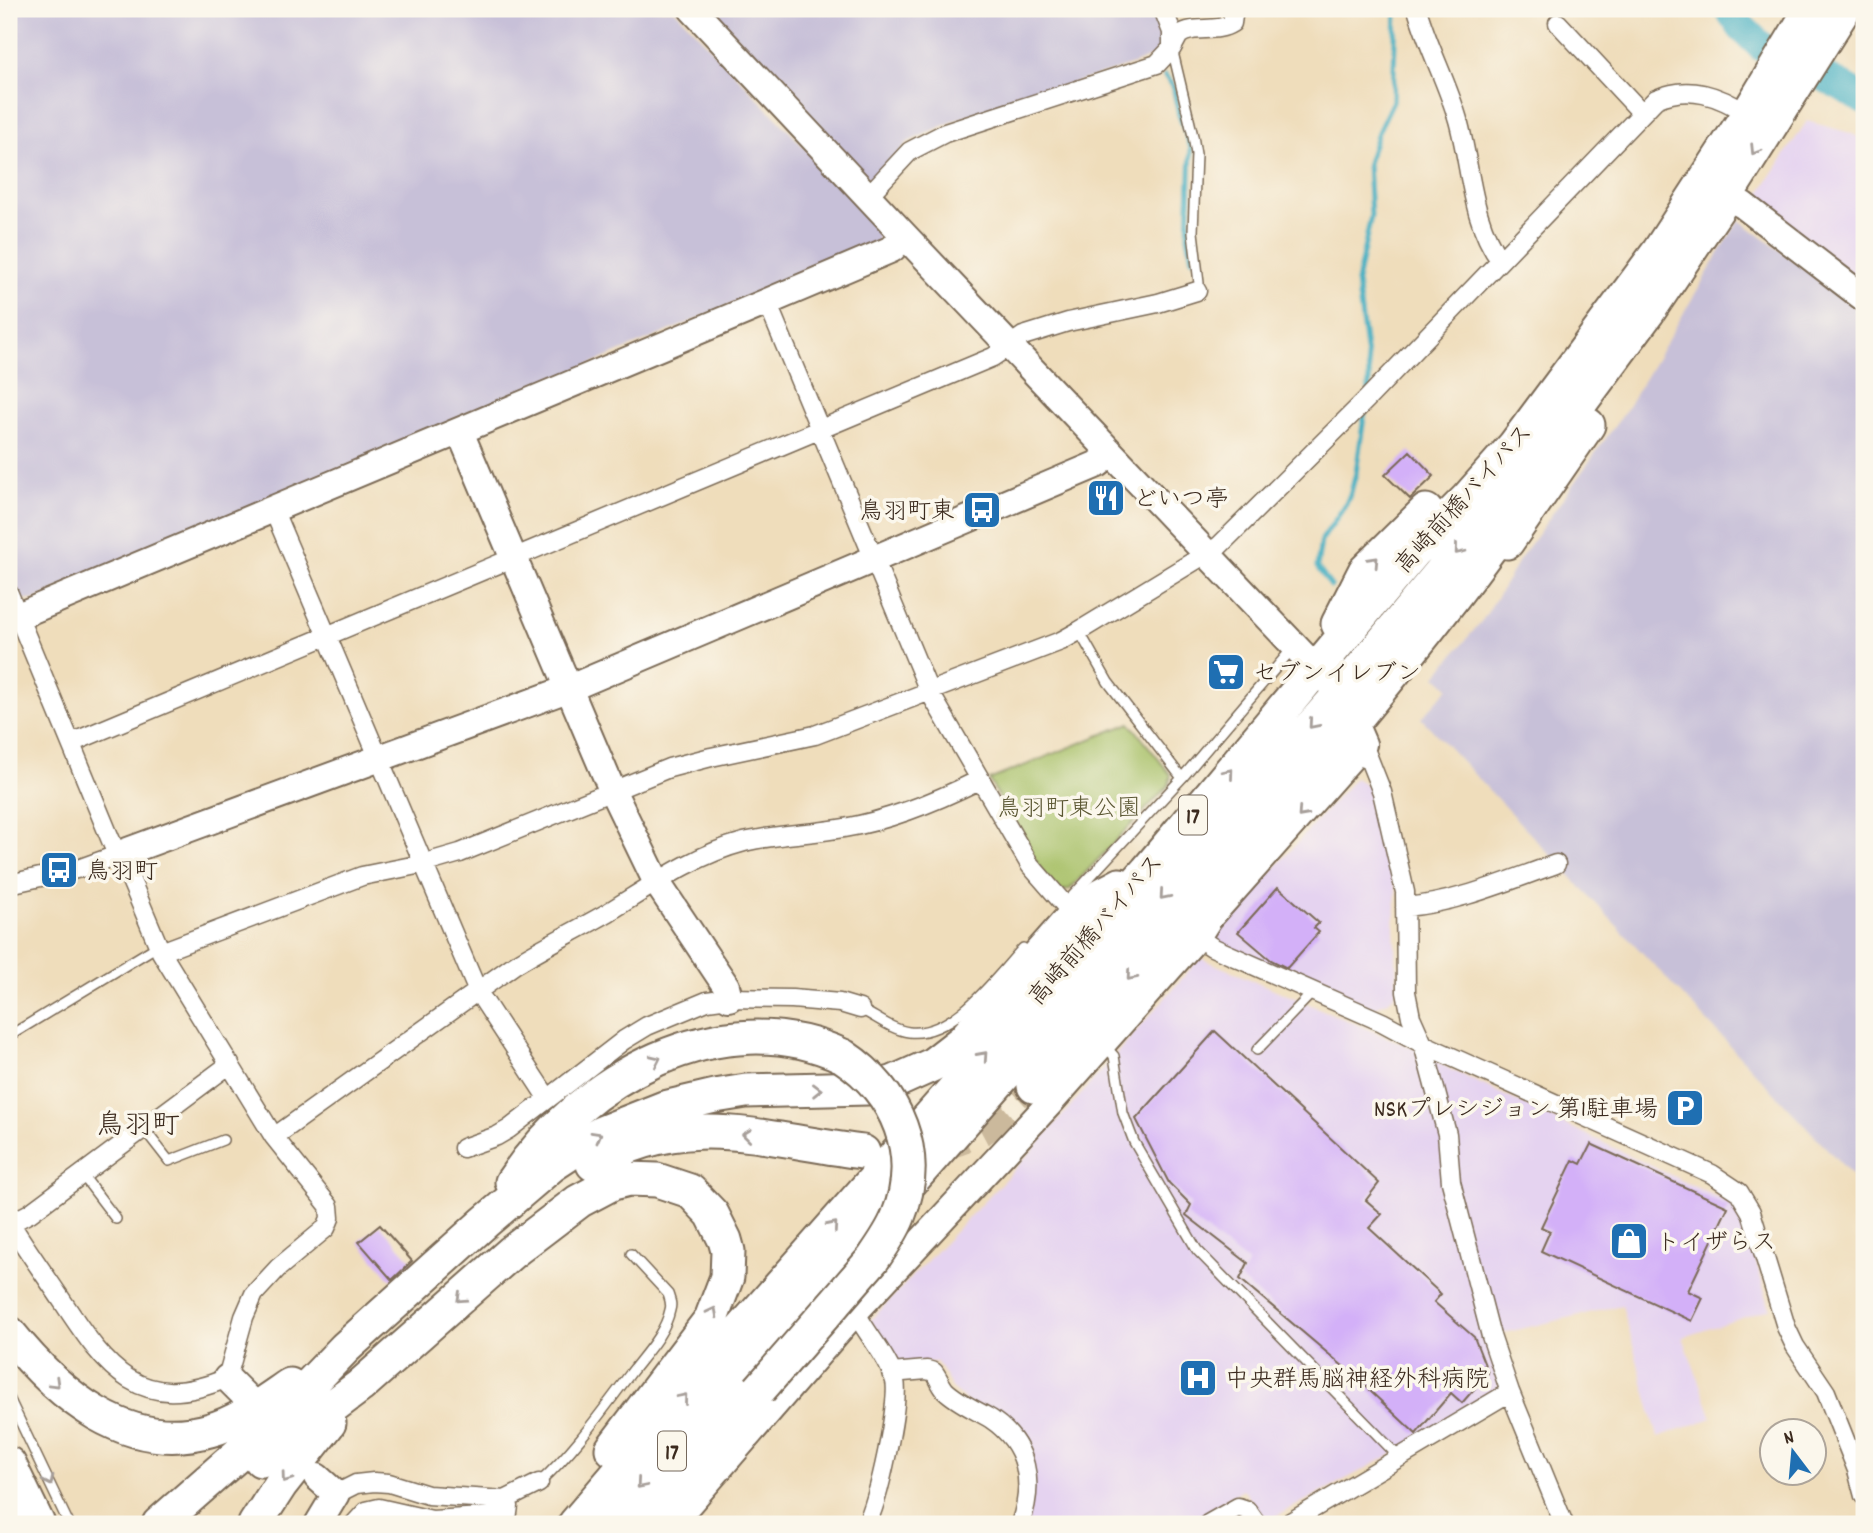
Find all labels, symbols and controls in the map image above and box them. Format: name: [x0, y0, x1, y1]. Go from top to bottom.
one-way arrow: [1750, 143, 1763, 156]
street label: 高崎前橋バイパス: [1389, 417, 1542, 583]
restaurant icon: どいつ亭: [1085, 477, 1127, 519]
place label: どいつ亭: [1133, 484, 1229, 518]
bus stop icon: 鳥羽町東: [961, 489, 1003, 531]
place label: 鳥羽町東: [859, 496, 955, 530]
one-way arrow: [1455, 542, 1468, 554]
one-way arrow: [1366, 556, 1378, 569]
supermarket icon: セブンイレブン: [1205, 651, 1247, 693]
place label: セブンイレブン: [1253, 658, 1421, 692]
one-way arrow: [1309, 716, 1322, 729]
one-way arrow: [1220, 768, 1233, 780]
park label: 鳥羽町東公園: [997, 793, 1141, 827]
road number: 17: [1179, 796, 1207, 834]
one-way arrow: [1298, 805, 1310, 818]
street label: 高崎前橋バイパス: [1022, 848, 1173, 1014]
bus stop icon: 鳥羽町: [38, 849, 80, 891]
place label: 鳥羽町: [86, 856, 158, 890]
one-way arrow: [1160, 887, 1172, 900]
one-way arrow: [1127, 968, 1139, 981]
one-way arrow: [975, 1051, 988, 1064]
one-way arrow: [649, 1054, 661, 1068]
one-way arrow: [813, 1082, 823, 1098]
parking icon: NSKプレシジョン 第1駐車場: [1664, 1087, 1706, 1129]
place label: NSKプレシジョン 第1駐車場: [1374, 1094, 1658, 1128]
district label: 鳥羽町: [96, 1108, 180, 1148]
one-way arrow: [741, 1127, 753, 1142]
one-way arrow: [590, 1131, 603, 1144]
shop icon: トイザらス: [1608, 1220, 1650, 1262]
one-way arrow: [825, 1222, 837, 1235]
place label: トイザらス: [1656, 1227, 1776, 1261]
one-way arrow: [457, 1289, 470, 1302]
one-way arrow: [705, 1307, 719, 1320]
hospital icon: 中央群馬脳神経外科病院: [1177, 1357, 1219, 1399]
place label: 中央群馬脳神経外科病院: [1225, 1364, 1489, 1398]
one-way arrow: [47, 1375, 60, 1388]
one-way arrow: [675, 1393, 687, 1406]
north arrow: [1758, 1418, 1828, 1488]
text: N: [1781, 1425, 1798, 1453]
road number: 17: [658, 1432, 686, 1470]
one-way arrow: [282, 1470, 294, 1483]
one-way arrow: [41, 1474, 55, 1486]
one-way arrow: [637, 1476, 650, 1489]

